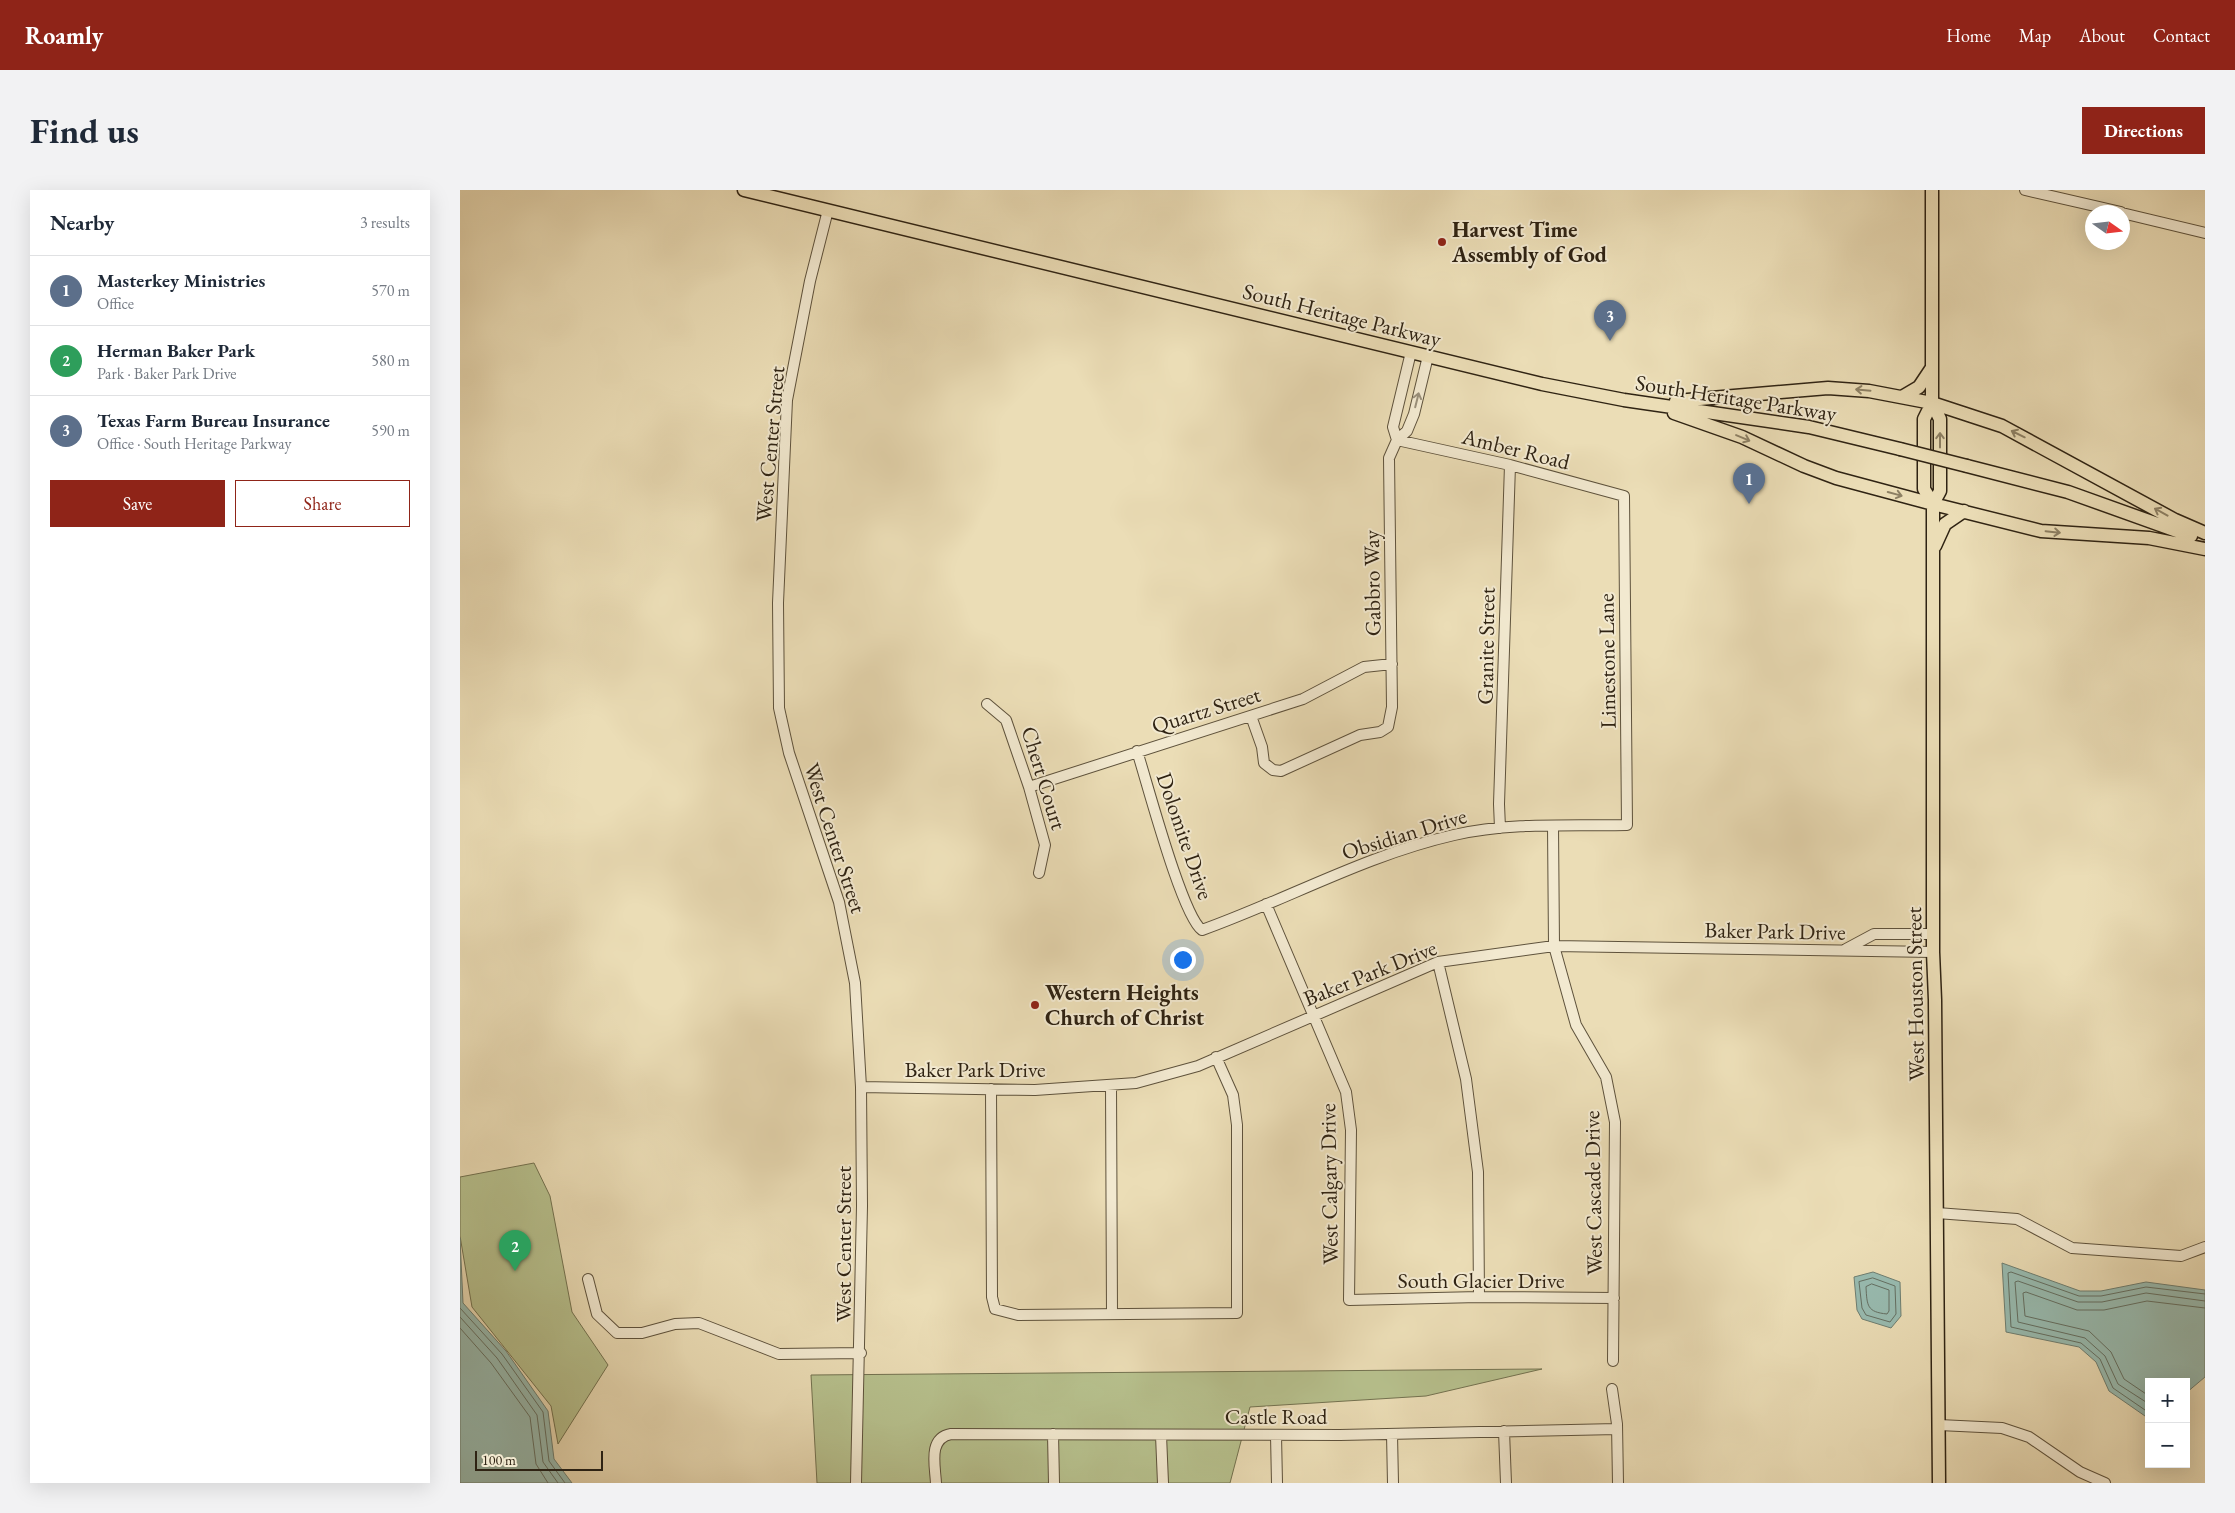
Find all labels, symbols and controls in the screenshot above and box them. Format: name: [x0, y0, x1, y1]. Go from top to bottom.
text: Roamly: [25, 20, 103, 51]
text: Home: [1946, 24, 1991, 47]
text: Map: [2019, 24, 2051, 47]
text: About: [2079, 24, 2125, 47]
text: Contact: [2153, 24, 2210, 47]
button: Directions: [2082, 107, 2205, 154]
text: Find us: [30, 108, 139, 153]
north arrow: [2085, 205, 2130, 250]
text: Nearby: [50, 209, 114, 236]
text: 3 results: [360, 212, 410, 233]
place label: Harvest Time Assembly of God: [1451, 215, 1607, 269]
marker: Harvest Time Assembly of God: [1436, 236, 1448, 248]
text: Masterkey Ministries: [97, 268, 265, 293]
street label: South Heritage Parkway: [1240, 276, 1444, 354]
text: 1: [62, 280, 70, 301]
text: 570 m: [371, 280, 410, 301]
text: Office: [97, 293, 134, 314]
pin: 3: [1594, 300, 1626, 341]
text: Herman Baker Park: [97, 338, 255, 363]
text: 2: [62, 350, 70, 371]
text: 580 m: [371, 350, 410, 371]
text: Park · Baker Park Drive: [97, 363, 237, 384]
street label: West Center Street: [749, 365, 791, 523]
street label: South Heritage Parkway: [1633, 368, 1839, 428]
one-way arrow: [1855, 386, 1871, 395]
one-way arrow: [1413, 393, 1422, 409]
text: Texas Farm Bureau Insurance: [97, 408, 330, 433]
text: 3: [62, 420, 70, 441]
text: 590 m: [371, 420, 410, 441]
street label: Amber Road: [1458, 421, 1574, 477]
one-way arrow: [2011, 429, 2026, 439]
one-way arrow: [1935, 432, 1945, 448]
text: Office · South Heritage Parkway: [97, 433, 291, 454]
one-way arrow: [1735, 433, 1750, 443]
pin: 1: [1733, 463, 1765, 504]
button: Save: [50, 480, 225, 527]
button: Share: [235, 480, 410, 527]
one-way arrow: [1887, 490, 1903, 499]
one-way arrow: [2154, 507, 2168, 517]
one-way arrow: [2045, 527, 2061, 537]
street label: Gabbro Way: [1357, 529, 1387, 636]
street label: Granite Street: [1470, 587, 1502, 705]
street label: Limestone Lane: [1591, 593, 1623, 729]
street label: Quartz Street: [1148, 680, 1264, 740]
street label: Chert Court: [1015, 723, 1073, 833]
street label: West Center Street: [797, 759, 873, 917]
street label: Dolomite Drive: [1150, 769, 1220, 904]
street label: Obsidian Drive: [1338, 801, 1470, 867]
street label: West Houston Street: [1899, 906, 1931, 1081]
street label: Baker Park Drive: [1704, 915, 1846, 947]
street label: Baker Park Drive: [1299, 933, 1441, 1013]
your location: [1170, 947, 1196, 973]
place label: Western Heights Church of Christ: [1045, 978, 1205, 1032]
marker: Western Heights Church of Christ: [1029, 999, 1041, 1011]
street label: Baker Park Drive: [904, 1055, 1046, 1084]
street label: West Calgary Drive: [1313, 1103, 1345, 1265]
street label: West Cascade Drive: [1577, 1110, 1609, 1276]
street label: West Center Street: [829, 1166, 858, 1322]
pin: 2: [499, 1230, 531, 1271]
street label: South Glacier Drive: [1397, 1266, 1565, 1295]
map controls: [2145, 1378, 2190, 1468]
button: +: [2145, 1378, 2190, 1423]
street label: Castle Road: [1225, 1402, 1328, 1431]
button: −: [2145, 1423, 2190, 1468]
scale bar: [475, 1448, 602, 1471]
text: 100 m: [482, 1451, 516, 1469]

